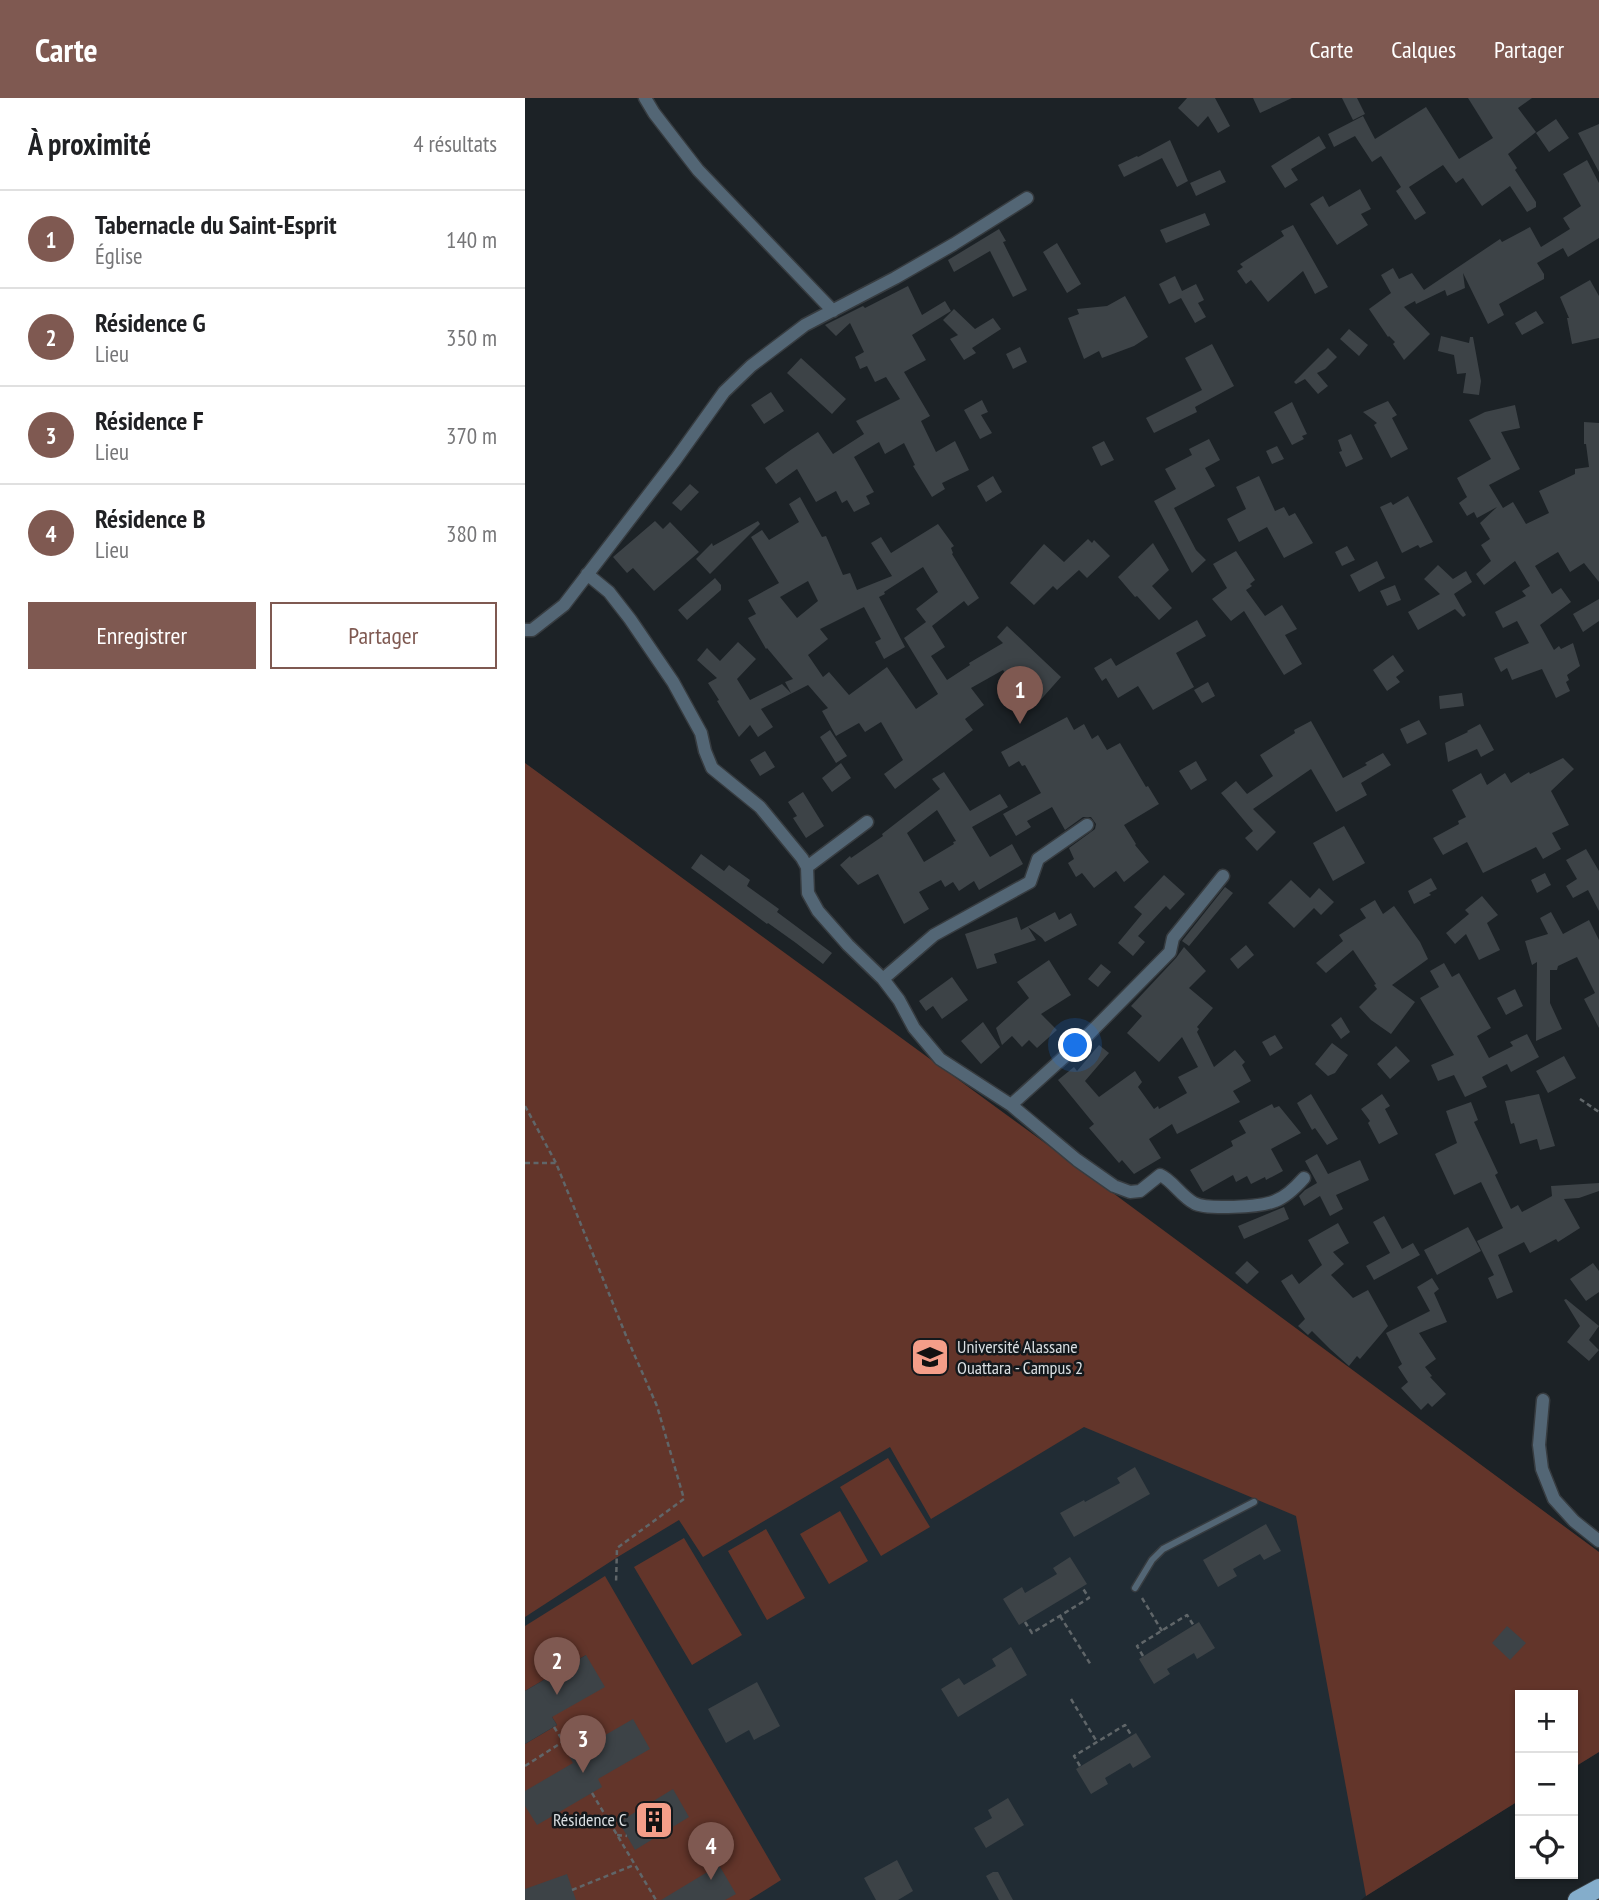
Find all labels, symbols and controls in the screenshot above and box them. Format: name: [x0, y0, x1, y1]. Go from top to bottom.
text: Carte: [35, 28, 98, 71]
text: Carte: [1310, 34, 1353, 65]
text: Calques: [1391, 34, 1456, 65]
text: Partager: [1494, 34, 1564, 65]
text: À proximité: [28, 124, 151, 163]
text: 4 résultats: [413, 129, 497, 158]
text: Tabernacle du Saint-Esprit: [95, 208, 337, 241]
text: 1: [46, 225, 57, 254]
text: 140 m: [446, 225, 497, 254]
text: Église: [95, 241, 142, 270]
text: Résidence G: [95, 306, 205, 339]
text: 2: [46, 323, 57, 352]
text: 350 m: [446, 323, 497, 352]
text: Lieu: [95, 339, 129, 368]
text: Résidence F: [95, 404, 204, 437]
text: 3: [46, 421, 57, 450]
text: 370 m: [446, 421, 497, 450]
text: Lieu: [95, 437, 129, 466]
text: Résidence B: [95, 502, 205, 535]
text: 4: [46, 519, 57, 548]
text: 380 m: [446, 519, 497, 548]
text: Lieu: [95, 535, 129, 564]
button: Enregistrer: [28, 602, 256, 669]
button: Partager: [270, 602, 497, 669]
pin: 1: [997, 666, 1043, 724]
your location: [1058, 1028, 1092, 1062]
place label: Université Alassane Ouattara - Campus 2: [957, 1335, 1083, 1379]
school or university icon: Université Alassane Ouattara - Campus 2: [909, 1336, 951, 1378]
pin: 2: [534, 1637, 580, 1695]
map controls: [1515, 1690, 1578, 1879]
button: +: [1515, 1690, 1578, 1753]
pin: 3: [560, 1715, 606, 1773]
button: −: [1515, 1753, 1578, 1816]
building icon: Résidence C: [633, 1799, 675, 1841]
place label: Résidence C: [553, 1808, 627, 1831]
button: locate: [1515, 1816, 1578, 1879]
pin: 4: [688, 1822, 734, 1880]

